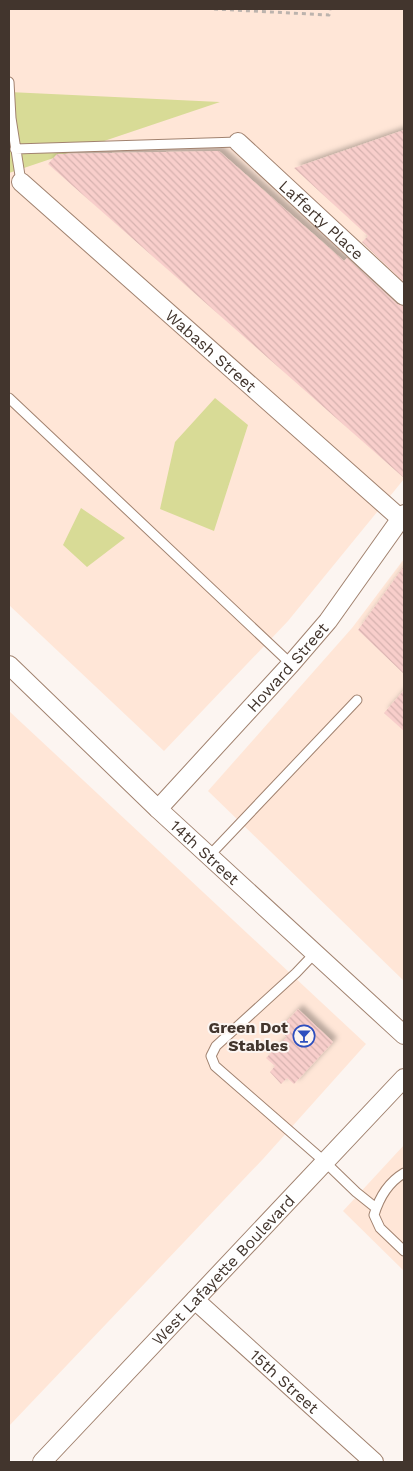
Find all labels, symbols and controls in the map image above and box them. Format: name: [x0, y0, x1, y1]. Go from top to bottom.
street label: Lafferty Place: [275, 176, 367, 264]
street label: Wabash Street: [161, 306, 260, 396]
street label: Howard Street: [243, 619, 333, 716]
street label: 14th Street: [166, 816, 243, 889]
place label: Green Dot Stables: [209, 1018, 288, 1055]
bar icon: Green Dot Stables: [292, 1024, 316, 1048]
street label: West Lafayette Boulevard: [148, 1191, 299, 1349]
street label: 15th Street: [246, 1346, 323, 1418]

